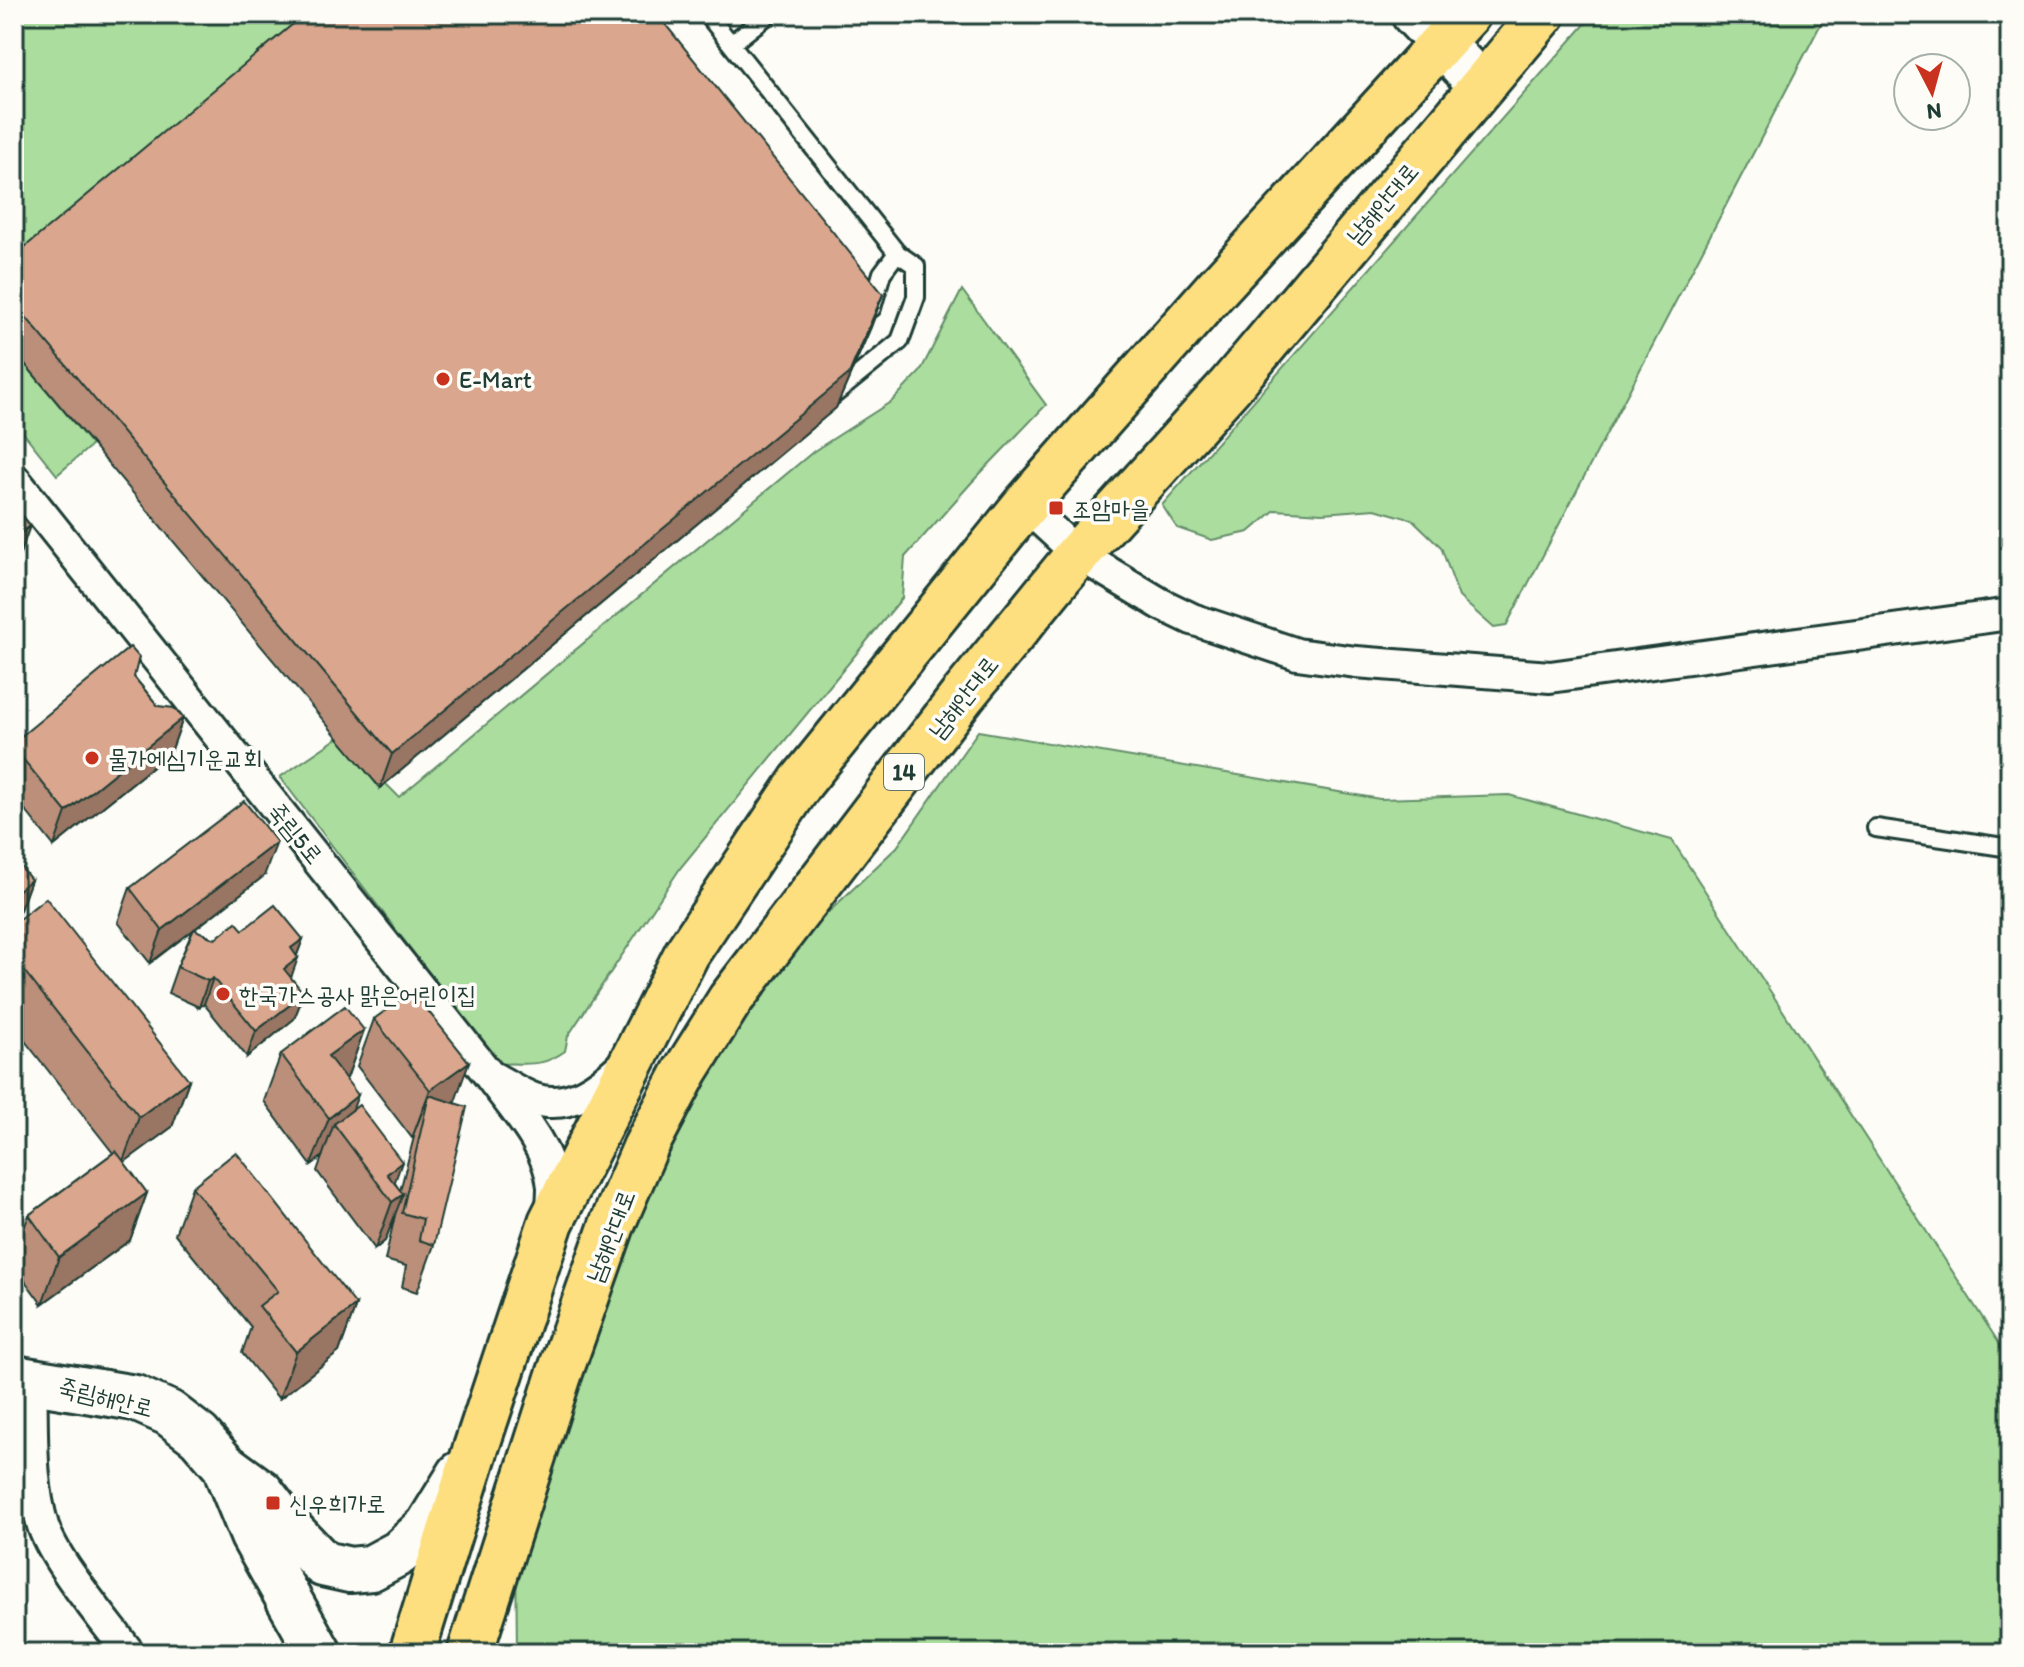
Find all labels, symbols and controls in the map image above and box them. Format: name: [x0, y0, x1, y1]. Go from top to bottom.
north arrow: [1892, 52, 1972, 132]
text: N: [1925, 97, 1943, 126]
street label: 남해안대로: [1340, 157, 1424, 249]
place label: E-Mart: [459, 365, 532, 394]
marker: E-Mart: [434, 370, 452, 388]
place label: 조암마을: [1072, 494, 1149, 523]
marker: 조암마을: [1047, 499, 1065, 517]
street label: 남해안대로: [922, 650, 1004, 744]
place label: 물가에심기운교회: [108, 744, 263, 773]
marker: 물가에심기운교회: [83, 749, 101, 767]
road number: 14: [884, 754, 924, 790]
street label: 죽림5로: [263, 796, 329, 870]
place label: 한국가스공사 맑은어린이집: [239, 980, 476, 1009]
marker: 한국가스공사 맑은어린이집: [214, 985, 232, 1003]
street label: 남해안대로: [579, 1186, 641, 1286]
street label: 죽림해안로: [56, 1371, 156, 1423]
place label: 신우희가로: [289, 1489, 386, 1518]
marker: 신우희가로: [264, 1494, 282, 1512]

